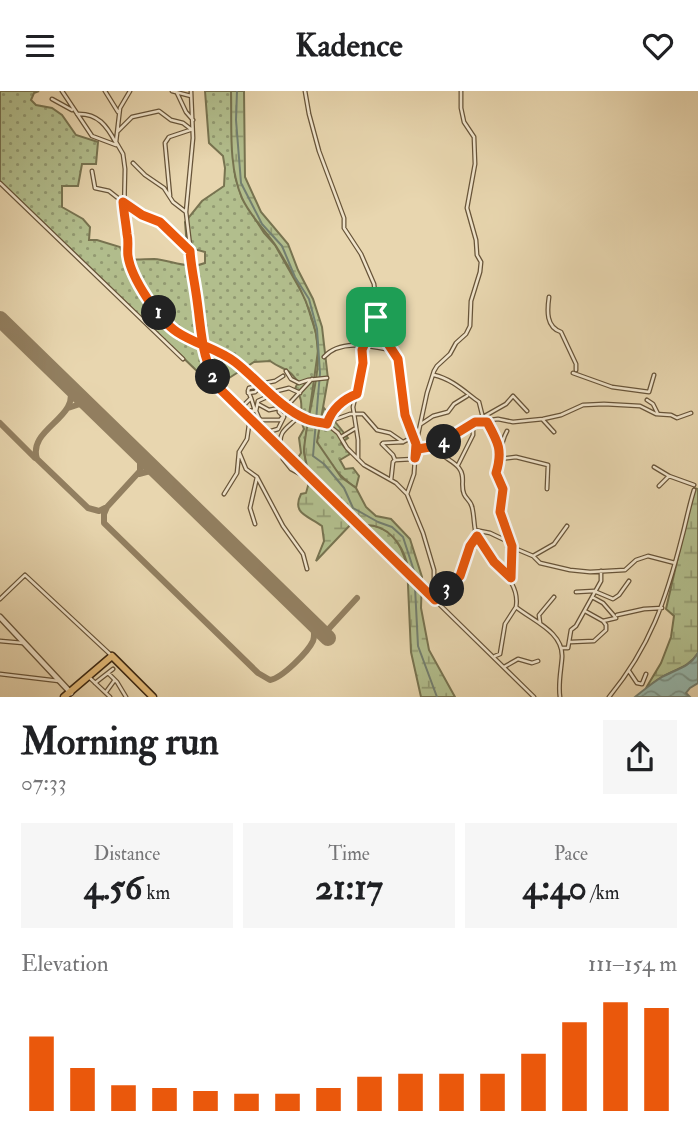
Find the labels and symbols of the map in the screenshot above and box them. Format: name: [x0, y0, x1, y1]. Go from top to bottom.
pin: [346, 287, 406, 347]
pin: 1: [142, 295, 176, 331]
pin: 2: [196, 359, 230, 395]
pin: 4: [426, 425, 462, 459]
pin: 3: [430, 571, 464, 607]

